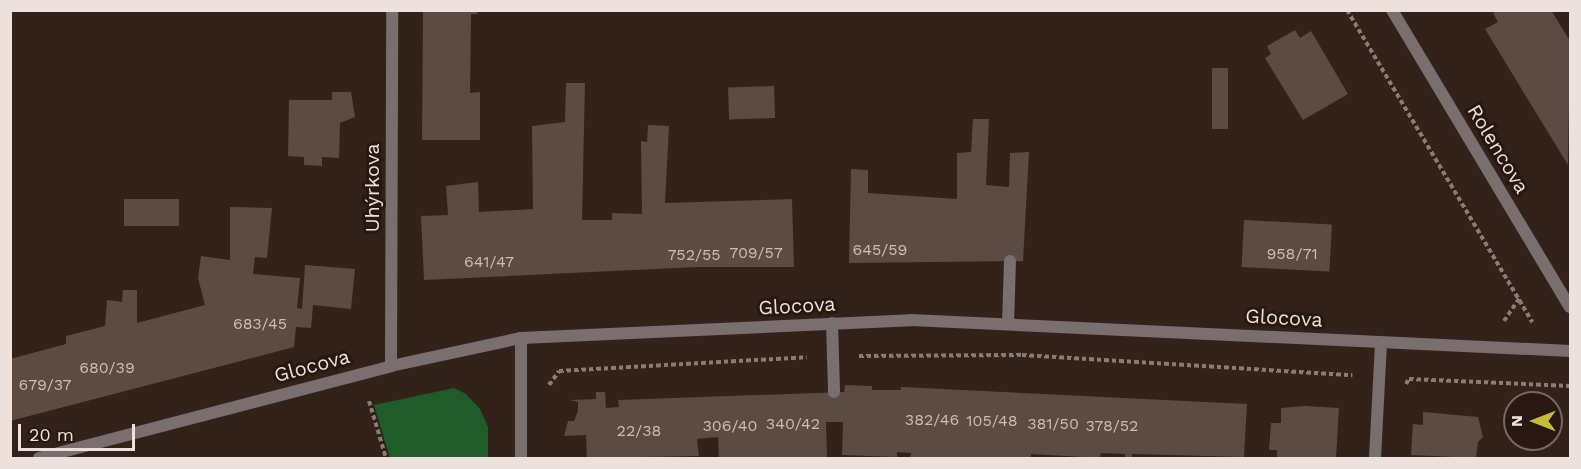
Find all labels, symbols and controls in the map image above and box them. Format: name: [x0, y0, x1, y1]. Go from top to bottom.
street label: Rolencova: [1462, 100, 1534, 198]
street label: Uhýrkova: [360, 143, 384, 233]
house number: 645/59: [853, 240, 907, 260]
house number: 709/57: [729, 243, 783, 263]
house number: 958/71: [1266, 244, 1318, 264]
house number: 752/55: [667, 245, 721, 265]
house number: 641/47: [464, 252, 514, 272]
street label: Glocova: [758, 292, 836, 320]
street label: Glocova: [1245, 304, 1323, 332]
house number: 683/45: [233, 314, 287, 334]
street label: Glocova: [272, 344, 352, 388]
house number: 680/39: [79, 358, 135, 378]
house number: 679/37: [19, 375, 71, 395]
north arrow: [1503, 391, 1563, 451]
house number: 382/46: [905, 410, 959, 430]
house number: 105/48: [966, 411, 1018, 431]
scale bar: [21, 412, 138, 450]
house number: 340/42: [766, 414, 820, 434]
house number: 381/50: [1027, 414, 1079, 434]
text: N: [1507, 415, 1526, 427]
house number: 306/40: [702, 416, 758, 436]
house number: 378/52: [1086, 416, 1138, 436]
house number: 22/38: [617, 421, 661, 441]
text: 20 m: [29, 424, 74, 445]

